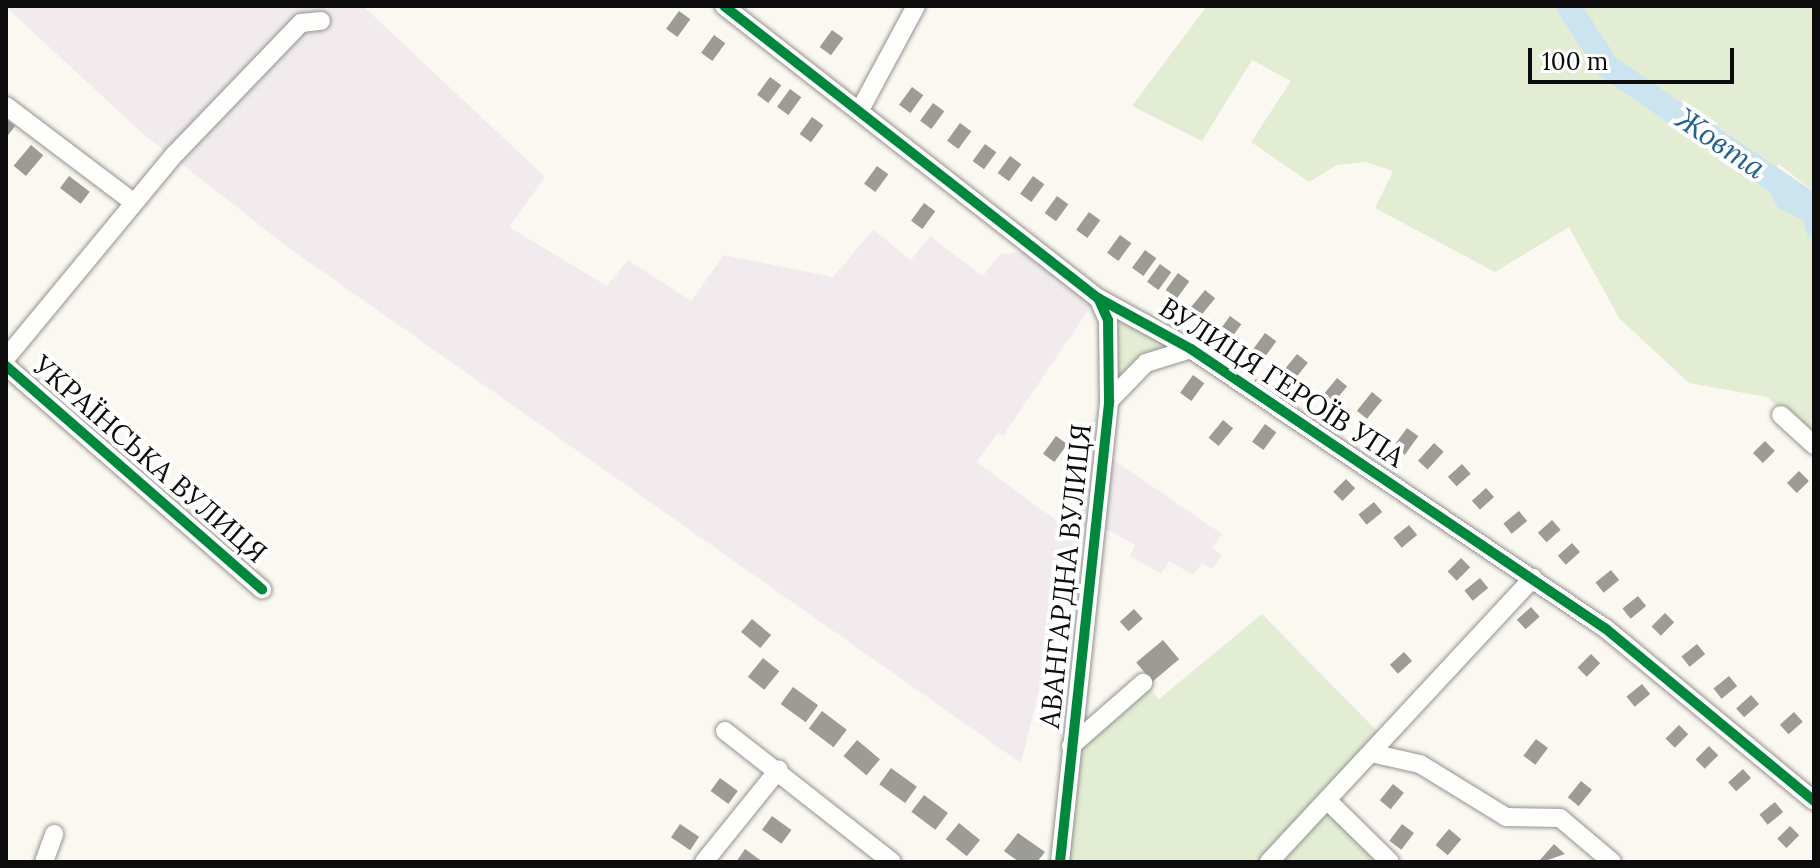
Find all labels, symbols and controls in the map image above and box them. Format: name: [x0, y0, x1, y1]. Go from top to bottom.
scale bar: [1532, 32, 1738, 82]
text: 100 m: [1542, 46, 1608, 77]
water label: Жовта: [1670, 100, 1772, 186]
street label: ВУЛИЦЯ ГЕРОЇВ УПА: [1153, 290, 1411, 474]
street label: УКРАЇНСЬКА ВУЛИЦЯ: [26, 348, 274, 570]
street label: АВАНГАРДНА ВУЛИЦЯ: [1032, 422, 1098, 730]

